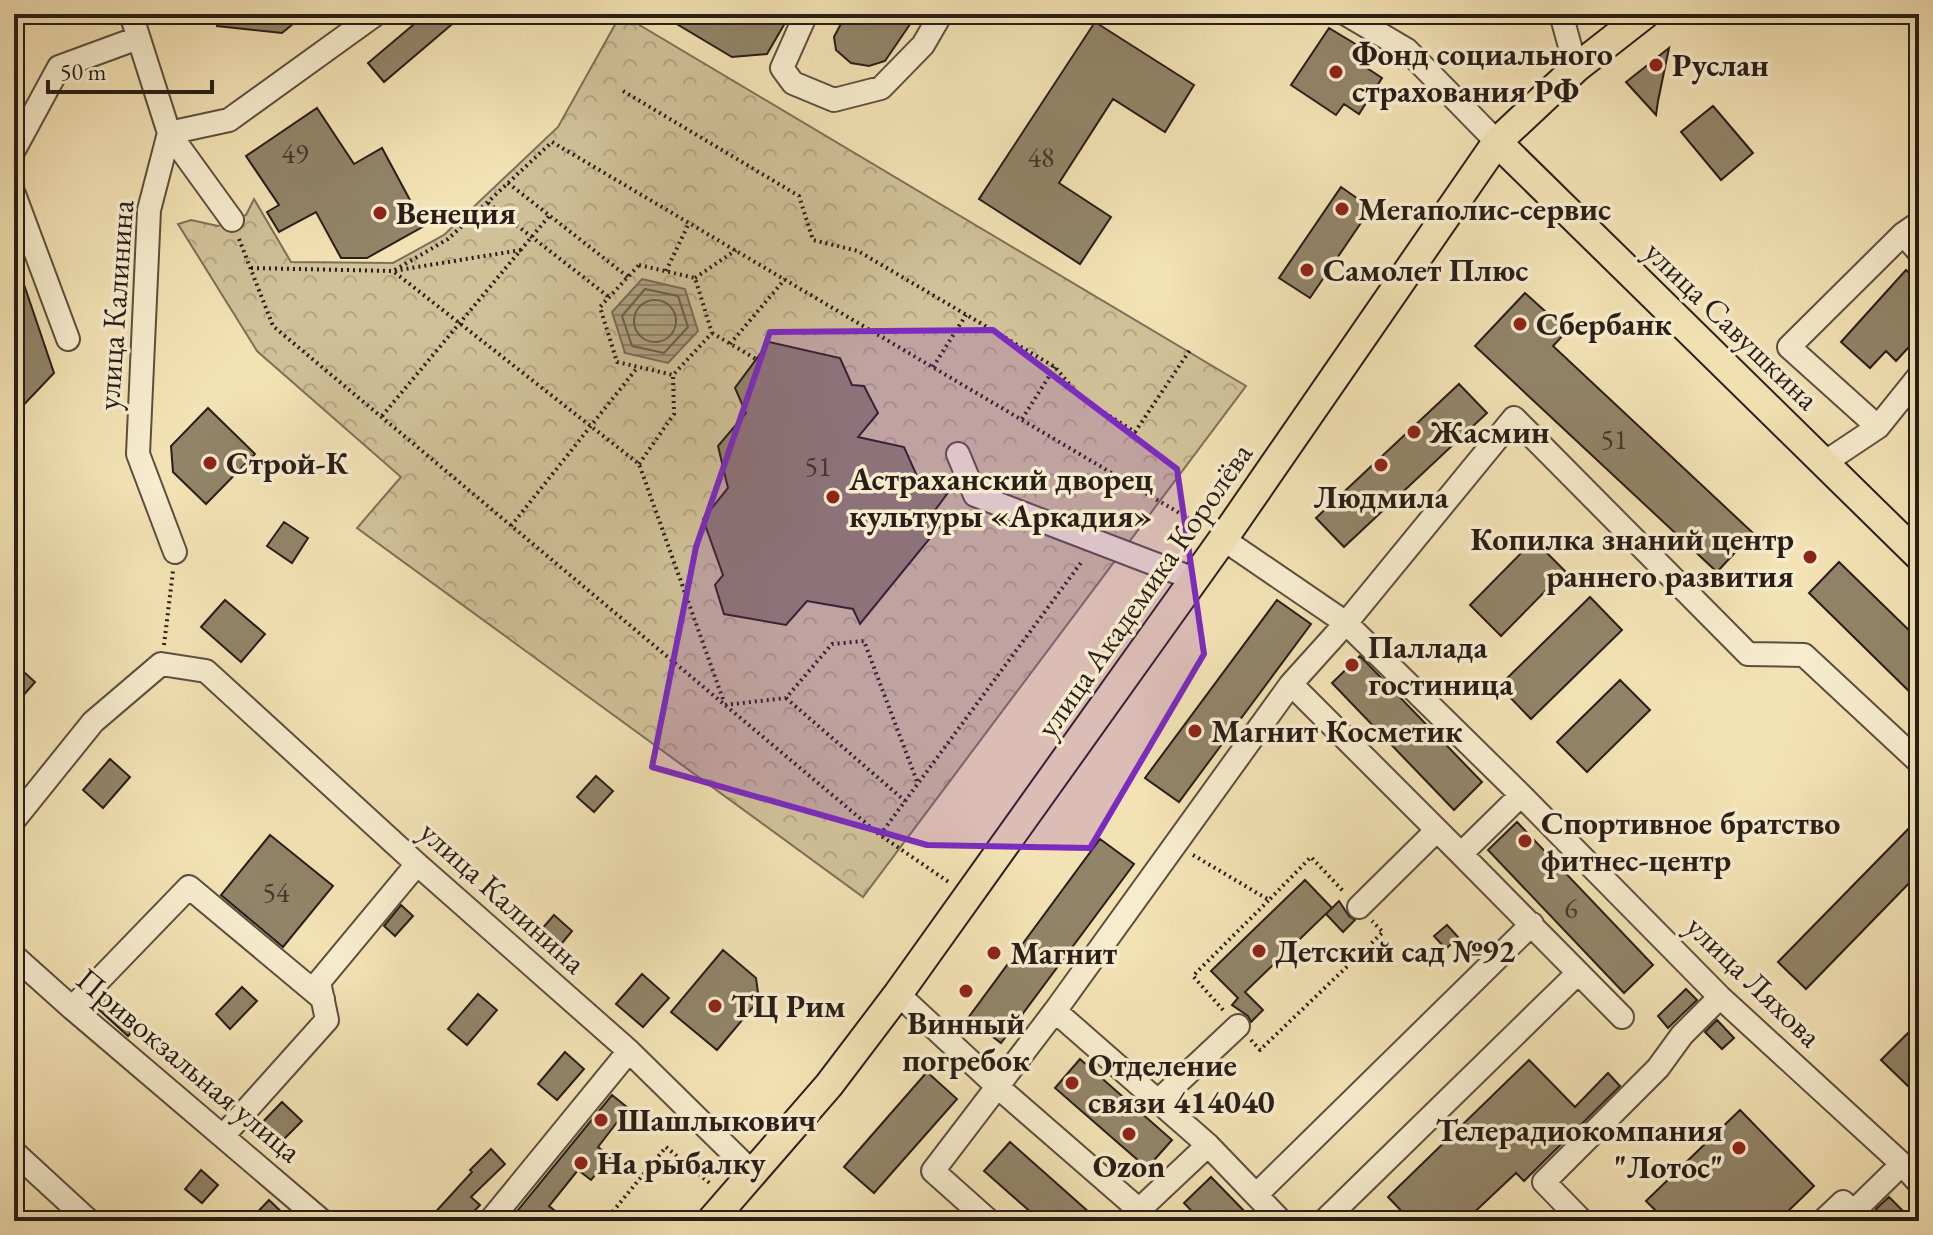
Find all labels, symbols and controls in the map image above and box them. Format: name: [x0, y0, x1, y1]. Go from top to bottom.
place label: Фонд социального страхования РФ: [1352, 33, 1613, 112]
scale bar: [48, 44, 212, 94]
place label: Руслан: [1672, 44, 1769, 86]
text: 50 m: [60, 56, 107, 87]
marker: Руслан: [1647, 56, 1665, 74]
marker: Фонд социального страхования РФ: [1327, 63, 1345, 81]
house number: 49: [282, 135, 308, 171]
house number: 48: [1028, 139, 1054, 175]
place label: Мегаполис-сервис: [1358, 188, 1611, 230]
place label: Венеция: [396, 192, 516, 234]
street label: улица Калинина: [87, 198, 143, 411]
marker: Мегаполис-сервис: [1333, 200, 1351, 218]
marker: Венеция: [371, 204, 389, 222]
street label: улица Савушкина: [1636, 231, 1829, 419]
place label: Самолет Плюс: [1323, 249, 1528, 291]
marker: Самолет Плюс: [1298, 261, 1316, 279]
place label: Сбербанк: [1536, 303, 1672, 345]
marker: Сбербанк: [1511, 315, 1529, 333]
place label: Жасмин: [1429, 411, 1549, 453]
house number: 51: [1601, 421, 1627, 457]
marker: Жасмин: [1405, 423, 1423, 441]
street label: улица Академика Королёва: [1026, 434, 1262, 746]
place label: Строй-К: [226, 442, 349, 484]
house number: 51: [805, 448, 831, 484]
marker: Строй-К: [201, 454, 219, 472]
marker: Людмила: [1372, 456, 1390, 474]
place label: Астраханский дворец культуры «Аркадия»: [848, 458, 1154, 537]
place label: Людмила: [1313, 476, 1449, 518]
marker: Астраханский дворец культуры «Аркадия»: [824, 488, 842, 506]
place label: Копилка знаний центр раннего развития: [1470, 518, 1794, 597]
marker: Копилка знаний центр раннего развития: [1801, 548, 1819, 566]
place label: Паллада гостиница: [1368, 626, 1514, 705]
marker: Паллада гостиница: [1343, 656, 1361, 674]
place label: Магнит Косметик: [1211, 710, 1463, 752]
marker: Магнит Косметик: [1186, 722, 1204, 740]
place label: Спортивное братство фитнес-центр: [1541, 802, 1840, 881]
street label: улица Калинина: [411, 811, 595, 983]
marker: Спортивное братство фитнес-центр: [1516, 832, 1534, 850]
house number: 54: [263, 874, 290, 910]
house number: 6: [1564, 890, 1578, 926]
street label: улица Ляхова: [1677, 906, 1831, 1056]
place label: Детский сад №92: [1275, 930, 1516, 972]
place label: Магнит: [1010, 932, 1118, 974]
marker: Детский сад №92: [1250, 942, 1268, 960]
marker: Магнит: [985, 944, 1003, 962]
street label: Привокзальная улица: [67, 958, 311, 1172]
marker: Винный погребок: [957, 982, 975, 1000]
place label: ТЦ Рим: [731, 985, 846, 1027]
marker: ТЦ Рим: [706, 997, 724, 1015]
place label: Винный погребок: [902, 1002, 1030, 1081]
place label: Отделение связи 414040: [1088, 1044, 1275, 1123]
marker: Отделение связи 414040: [1063, 1074, 1081, 1092]
place label: Шашлыкович: [617, 1099, 816, 1141]
place label: Телерадиокомпания "Лотос": [1436, 1109, 1723, 1188]
marker: Шашлыкович: [592, 1111, 610, 1129]
marker: Ozon: [1120, 1125, 1138, 1143]
marker: Телерадиокомпания "Лотос": [1730, 1139, 1748, 1157]
place label: На рыбалку: [597, 1142, 766, 1184]
place label: Ozon: [1093, 1145, 1165, 1187]
marker: На рыбалку: [572, 1154, 590, 1172]

